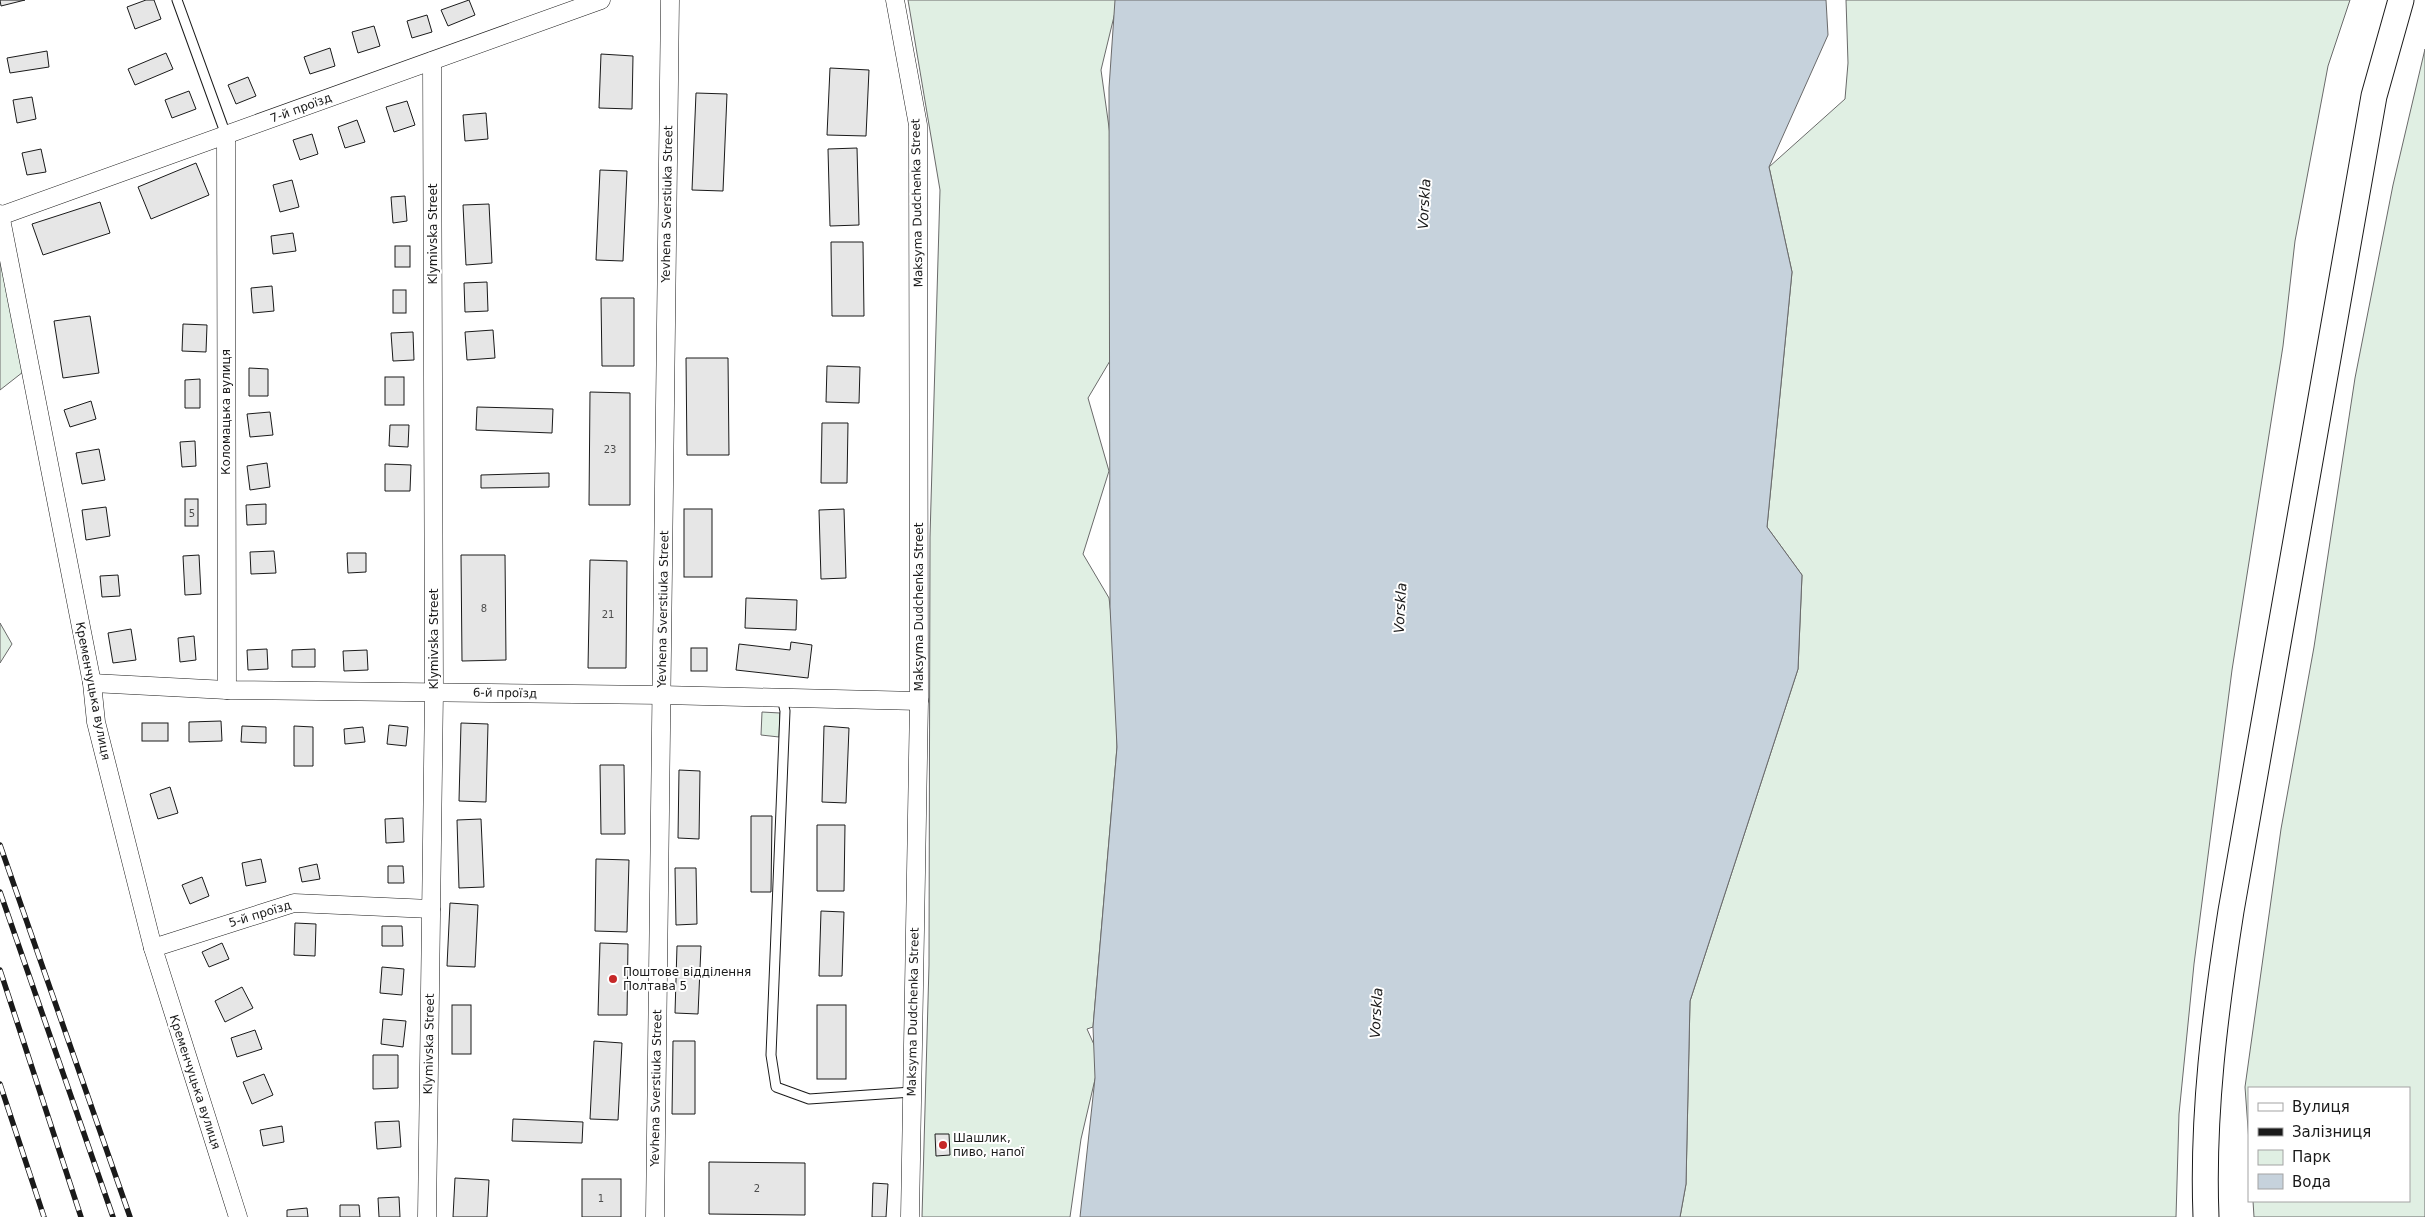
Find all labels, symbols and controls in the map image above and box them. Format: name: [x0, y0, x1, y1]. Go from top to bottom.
street label: 7-й проїзд: [268, 90, 334, 126]
street label: Maksyma Dudchenka Street: [909, 118, 925, 288]
street label: Yevhena Sverstiuka Street: [659, 125, 675, 284]
water label: Vorskla: [1415, 178, 1433, 230]
street label: Klymivska Street: [426, 183, 440, 285]
street label: Коломацька вулиця: [219, 349, 233, 475]
house number: 23: [604, 444, 616, 455]
house number: 5: [189, 508, 195, 519]
street label: Maksyma Dudchenka Street: [912, 522, 926, 691]
street label: Yevhena Sverstiuka Street: [655, 530, 671, 689]
water label: Vorskla: [1391, 582, 1409, 634]
street label: Klymivska Street: [427, 588, 441, 690]
house number: 8: [481, 603, 487, 614]
house number: 21: [602, 609, 614, 620]
street label: Кременчуцька вулиця: [73, 621, 113, 761]
street label: 6-й проїзд: [473, 685, 537, 701]
street label: 5-й проїзд: [227, 898, 293, 930]
street label: Maksyma Dudchenka Street: [905, 927, 921, 1097]
place label: Поштове відділення Полтава 5: [623, 965, 751, 993]
marker: Поштове відділення Полтава 5: [607, 973, 619, 985]
water label: Vorskla: [1367, 987, 1385, 1039]
street label: Klymivska Street: [421, 993, 437, 1095]
street label: Yevhena Sverstiuka Street: [648, 1009, 664, 1168]
street label: Кременчуцька вулиця: [167, 1013, 223, 1151]
legend: [2248, 1087, 2410, 1202]
text: Вулиця: [2292, 1098, 2350, 1116]
text: Залізниця: [2292, 1123, 2371, 1141]
place label: Шашлик, пиво, напої: [953, 1131, 1025, 1159]
marker: Шашлик, пиво, напої: [937, 1139, 949, 1151]
text: Парк: [2292, 1148, 2331, 1166]
text: Вода: [2292, 1173, 2331, 1191]
house number: 2: [754, 1183, 760, 1194]
house number: 1: [598, 1193, 604, 1204]

